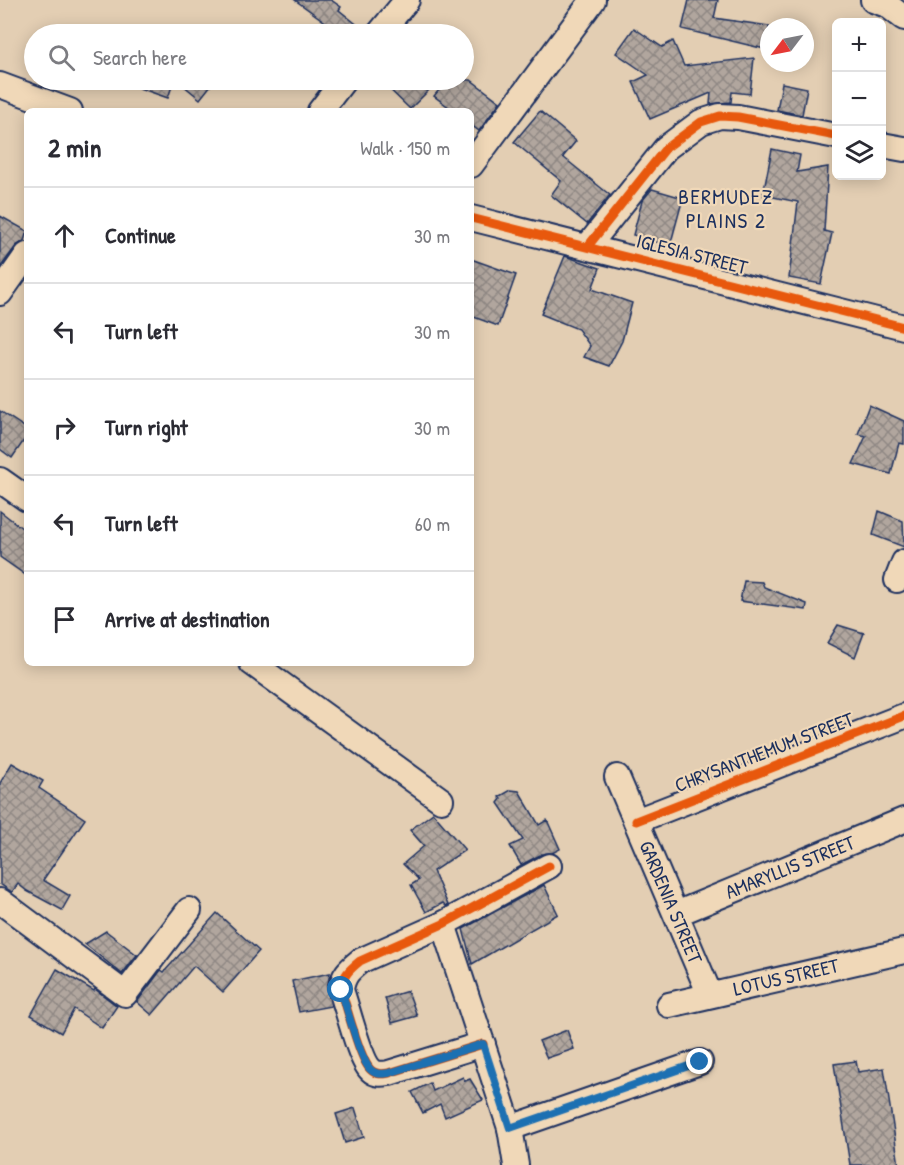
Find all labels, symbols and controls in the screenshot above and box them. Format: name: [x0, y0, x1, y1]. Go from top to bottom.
north arrow: [760, 18, 814, 72]
map controls: [832, 18, 886, 180]
button: +: [832, 18, 886, 72]
search box: [24, 24, 474, 90]
icon: search: [45, 41, 78, 74]
text: Search here: [93, 42, 187, 72]
button: −: [832, 72, 886, 126]
button: layers: [832, 126, 886, 180]
text: 2 min: [48, 130, 101, 165]
text: Walk · 150 m: [360, 134, 450, 161]
district label: BERMUDEZ PLAINS 2: [678, 182, 774, 235]
icon: ahead: [48, 219, 81, 252]
text: Continue: [105, 220, 176, 250]
text: 30 m: [414, 222, 450, 249]
street label: IGLESIA STREET: [634, 227, 751, 280]
icon: left: [48, 315, 81, 348]
text: Turn left: [105, 316, 178, 346]
text: 30 m: [414, 318, 450, 345]
icon: right: [48, 411, 81, 444]
text: Turn right: [105, 412, 188, 442]
text: 30 m: [414, 414, 450, 441]
icon: left: [48, 507, 81, 540]
text: Turn left: [105, 508, 178, 538]
text: 60 m: [415, 510, 450, 537]
icon: arrive: [48, 603, 81, 636]
text: Arrive at destination: [105, 604, 270, 634]
street label: CHRYSANTHEMUM STREET: [671, 705, 858, 798]
street label: AMARYLLIS STREET: [721, 828, 859, 905]
street label: GARDENIA STREET: [633, 836, 710, 968]
street label: LOTUS STREET: [731, 951, 842, 1002]
route start: [327, 976, 353, 1002]
route end: [686, 1048, 712, 1074]

